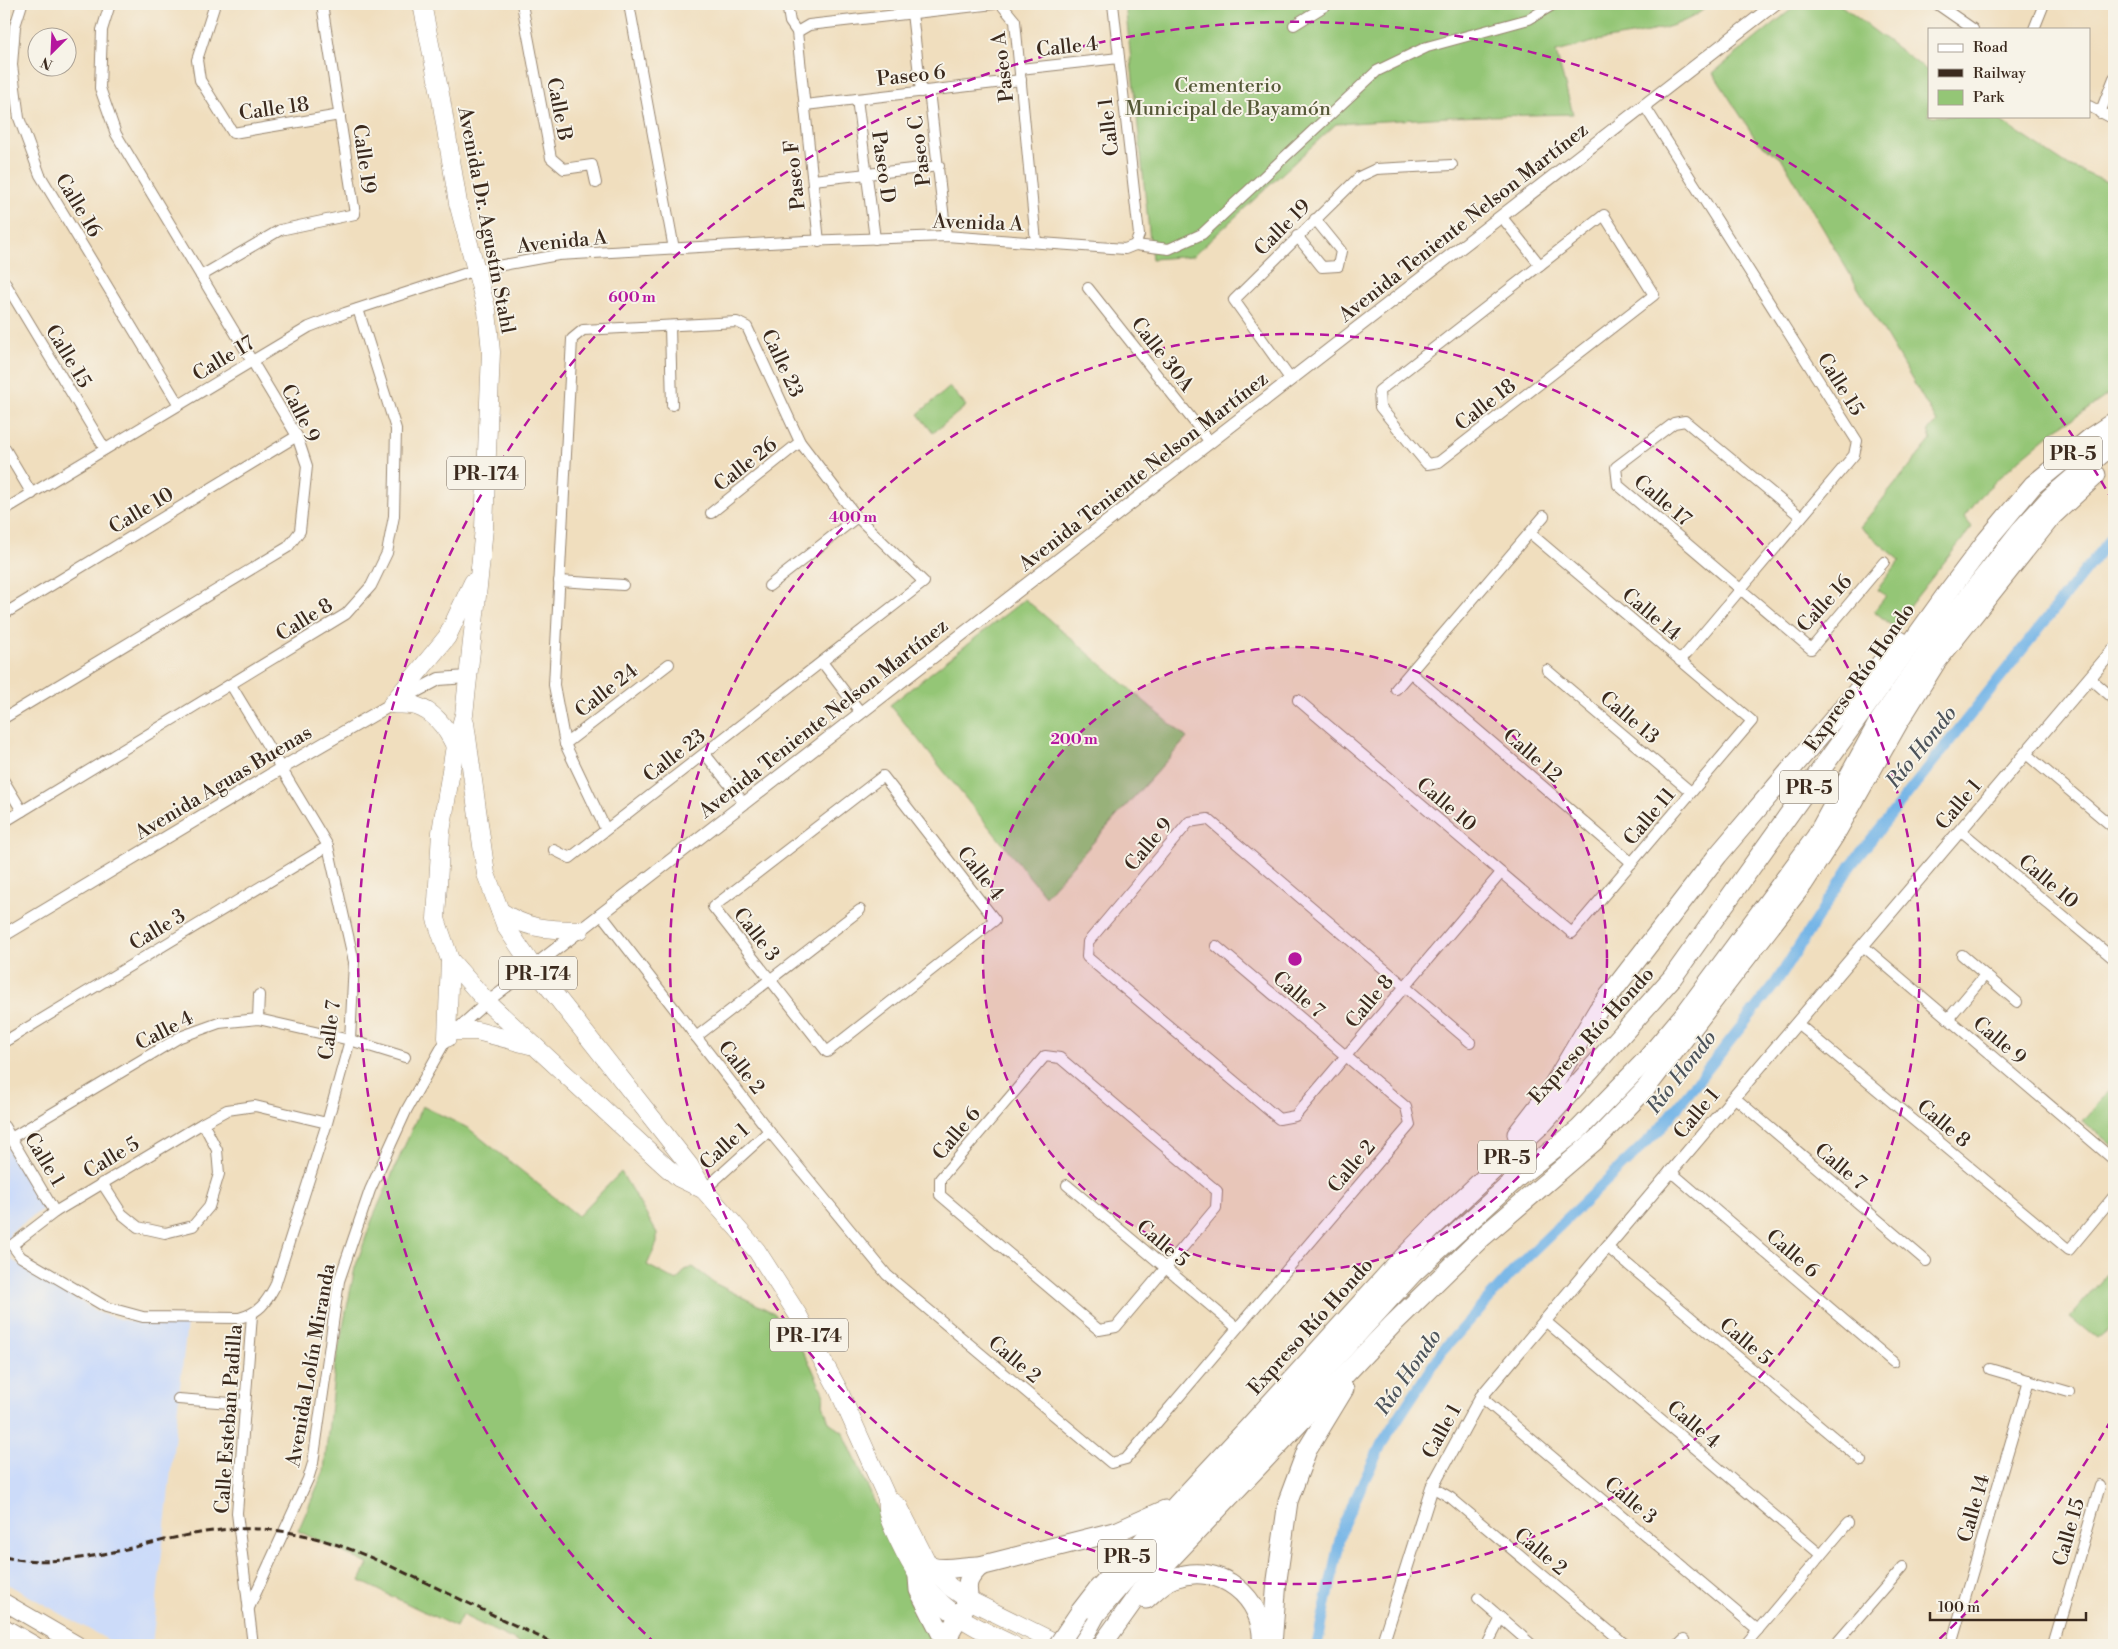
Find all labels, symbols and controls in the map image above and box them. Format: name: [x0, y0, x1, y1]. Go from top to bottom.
north arrow: [28, 28, 78, 78]
legend: [1928, 28, 2090, 118]
street label: Paseo A: [987, 29, 1020, 103]
street label: Calle 4: [1035, 32, 1099, 63]
text: Road: [1973, 38, 2008, 57]
text: N: [38, 52, 56, 73]
street label: Paseo 6: [875, 60, 947, 93]
text: Railway: [1973, 64, 2027, 83]
park label: Cementerio Municipal de Bayamón: [1125, 74, 1331, 122]
street label: Calle B: [540, 75, 577, 143]
text: Park: [1973, 88, 2005, 107]
street label: Calle 18: [238, 92, 311, 127]
street label: Calle 1: [1093, 96, 1125, 157]
street label: Avenida Dr. Agustín Stahl: [451, 104, 520, 336]
street label: Paseo C: [904, 114, 937, 187]
street label: Avenida Teniente Nelson Martínez: [1333, 118, 1594, 329]
street label: Calle 19: [346, 123, 381, 196]
street label: Paseo D: [865, 130, 900, 205]
street label: Paseo F: [779, 139, 812, 211]
street label: Calle 16: [49, 169, 106, 242]
street label: Calle 19: [1249, 194, 1317, 262]
street label: Avenida A: [931, 209, 1025, 238]
street label: Avenida A: [515, 225, 610, 260]
text: 600 m: [608, 288, 656, 307]
street label: Calle 30A: [1125, 313, 1200, 398]
street label: Calle 15: [39, 321, 96, 393]
street label: Calle 23: [755, 326, 808, 402]
street label: Calle 17: [188, 331, 259, 387]
street label: Calle 15: [1811, 349, 1869, 421]
street label: Avenida Teniente Nelson Martínez: [1013, 367, 1274, 578]
street label: Calle 18: [1450, 374, 1521, 437]
street label: Calle 9: [274, 380, 325, 447]
street label: Calle 26: [709, 433, 783, 498]
road number: PR-5: [2044, 436, 2102, 469]
road number: PR-174: [447, 456, 525, 489]
street label: Calle 17: [1628, 470, 1696, 532]
street label: Calle 10: [105, 482, 179, 540]
text: 400 m: [829, 508, 877, 527]
street label: Calle 16: [1792, 570, 1858, 638]
street label: Calle 14: [1616, 583, 1686, 647]
street label: Calle 8: [272, 593, 338, 647]
street label: Expreso Río Hondo: [1800, 599, 1921, 757]
street label: Avenida Teniente Nelson Martínez: [693, 614, 954, 825]
street label: Calle 24: [570, 659, 644, 724]
street label: Calle 13: [1594, 686, 1664, 750]
water label: Río Hondo: [1880, 701, 1963, 795]
street label: Avenida Aguas Buenas: [130, 721, 317, 847]
street label: Calle 23: [639, 724, 711, 788]
street label: Calle 12: [1497, 724, 1567, 789]
text: 200 m: [1050, 730, 1098, 749]
road number: PR-5: [1780, 770, 1838, 804]
street label: Calle 10: [1411, 773, 1481, 838]
street label: Calle 1: [1931, 774, 1988, 835]
street label: Calle 11: [1619, 783, 1682, 851]
street label: Calle 9: [1120, 813, 1179, 877]
street label: Calle 4: [951, 842, 1009, 906]
street label: Calle 10: [2013, 850, 2083, 915]
street label: Calle 3: [727, 903, 784, 967]
street label: Calle 3: [125, 904, 190, 957]
centre of rings: [1286, 950, 1304, 968]
road number: PR-174: [499, 956, 577, 990]
street label: Expreso Río Hondo: [1524, 962, 1660, 1110]
street label: Calle 7: [1267, 966, 1329, 1024]
street label: Calle 8: [1341, 970, 1400, 1034]
street label: Calle 7: [314, 999, 347, 1062]
street label: Calle 4: [131, 1006, 198, 1057]
street label: Calle 9: [1967, 1012, 2031, 1071]
water label: Río Hondo: [1641, 1026, 1722, 1120]
street label: Calle 2: [712, 1036, 770, 1100]
street label: Calle 1: [1669, 1083, 1726, 1144]
street label: Calle 8: [1911, 1095, 1975, 1154]
street label: Calle 6: [928, 1102, 987, 1166]
street label: Calle 1: [695, 1118, 755, 1176]
street label: Calle 1: [18, 1128, 70, 1192]
street label: Calle 5: [79, 1132, 144, 1185]
street label: Calle 2: [1323, 1135, 1381, 1198]
street label: Calle 7: [1809, 1138, 1871, 1196]
road number: PR-5: [1478, 1140, 1536, 1174]
street label: Calle 5: [1131, 1215, 1193, 1273]
street label: Calle 6: [1760, 1224, 1824, 1284]
street label: Expreso Río Hondo: [1243, 1253, 1379, 1401]
street label: Avenida Lolín Miranda: [281, 1261, 342, 1470]
street label: Calle 5: [1714, 1313, 1776, 1371]
road number: PR-174: [770, 1318, 848, 1352]
street label: Calle Esteban Padilla: [210, 1323, 249, 1515]
water label: Río Hondo: [1369, 1325, 1448, 1421]
street label: Calle 2: [983, 1331, 1046, 1389]
street label: Calle 4: [1661, 1396, 1725, 1455]
street label: Calle 1: [1417, 1400, 1468, 1463]
street label: Calle 14: [1953, 1471, 1996, 1545]
street label: Calle 3: [1599, 1472, 1661, 1530]
street label: Calle 15: [2048, 1496, 2091, 1569]
street label: Calle 2: [1509, 1523, 1572, 1581]
road number: PR-5: [1098, 1540, 1156, 1572]
scale bar: [1930, 1589, 2087, 1621]
text: 100 m: [1938, 1598, 1980, 1617]

